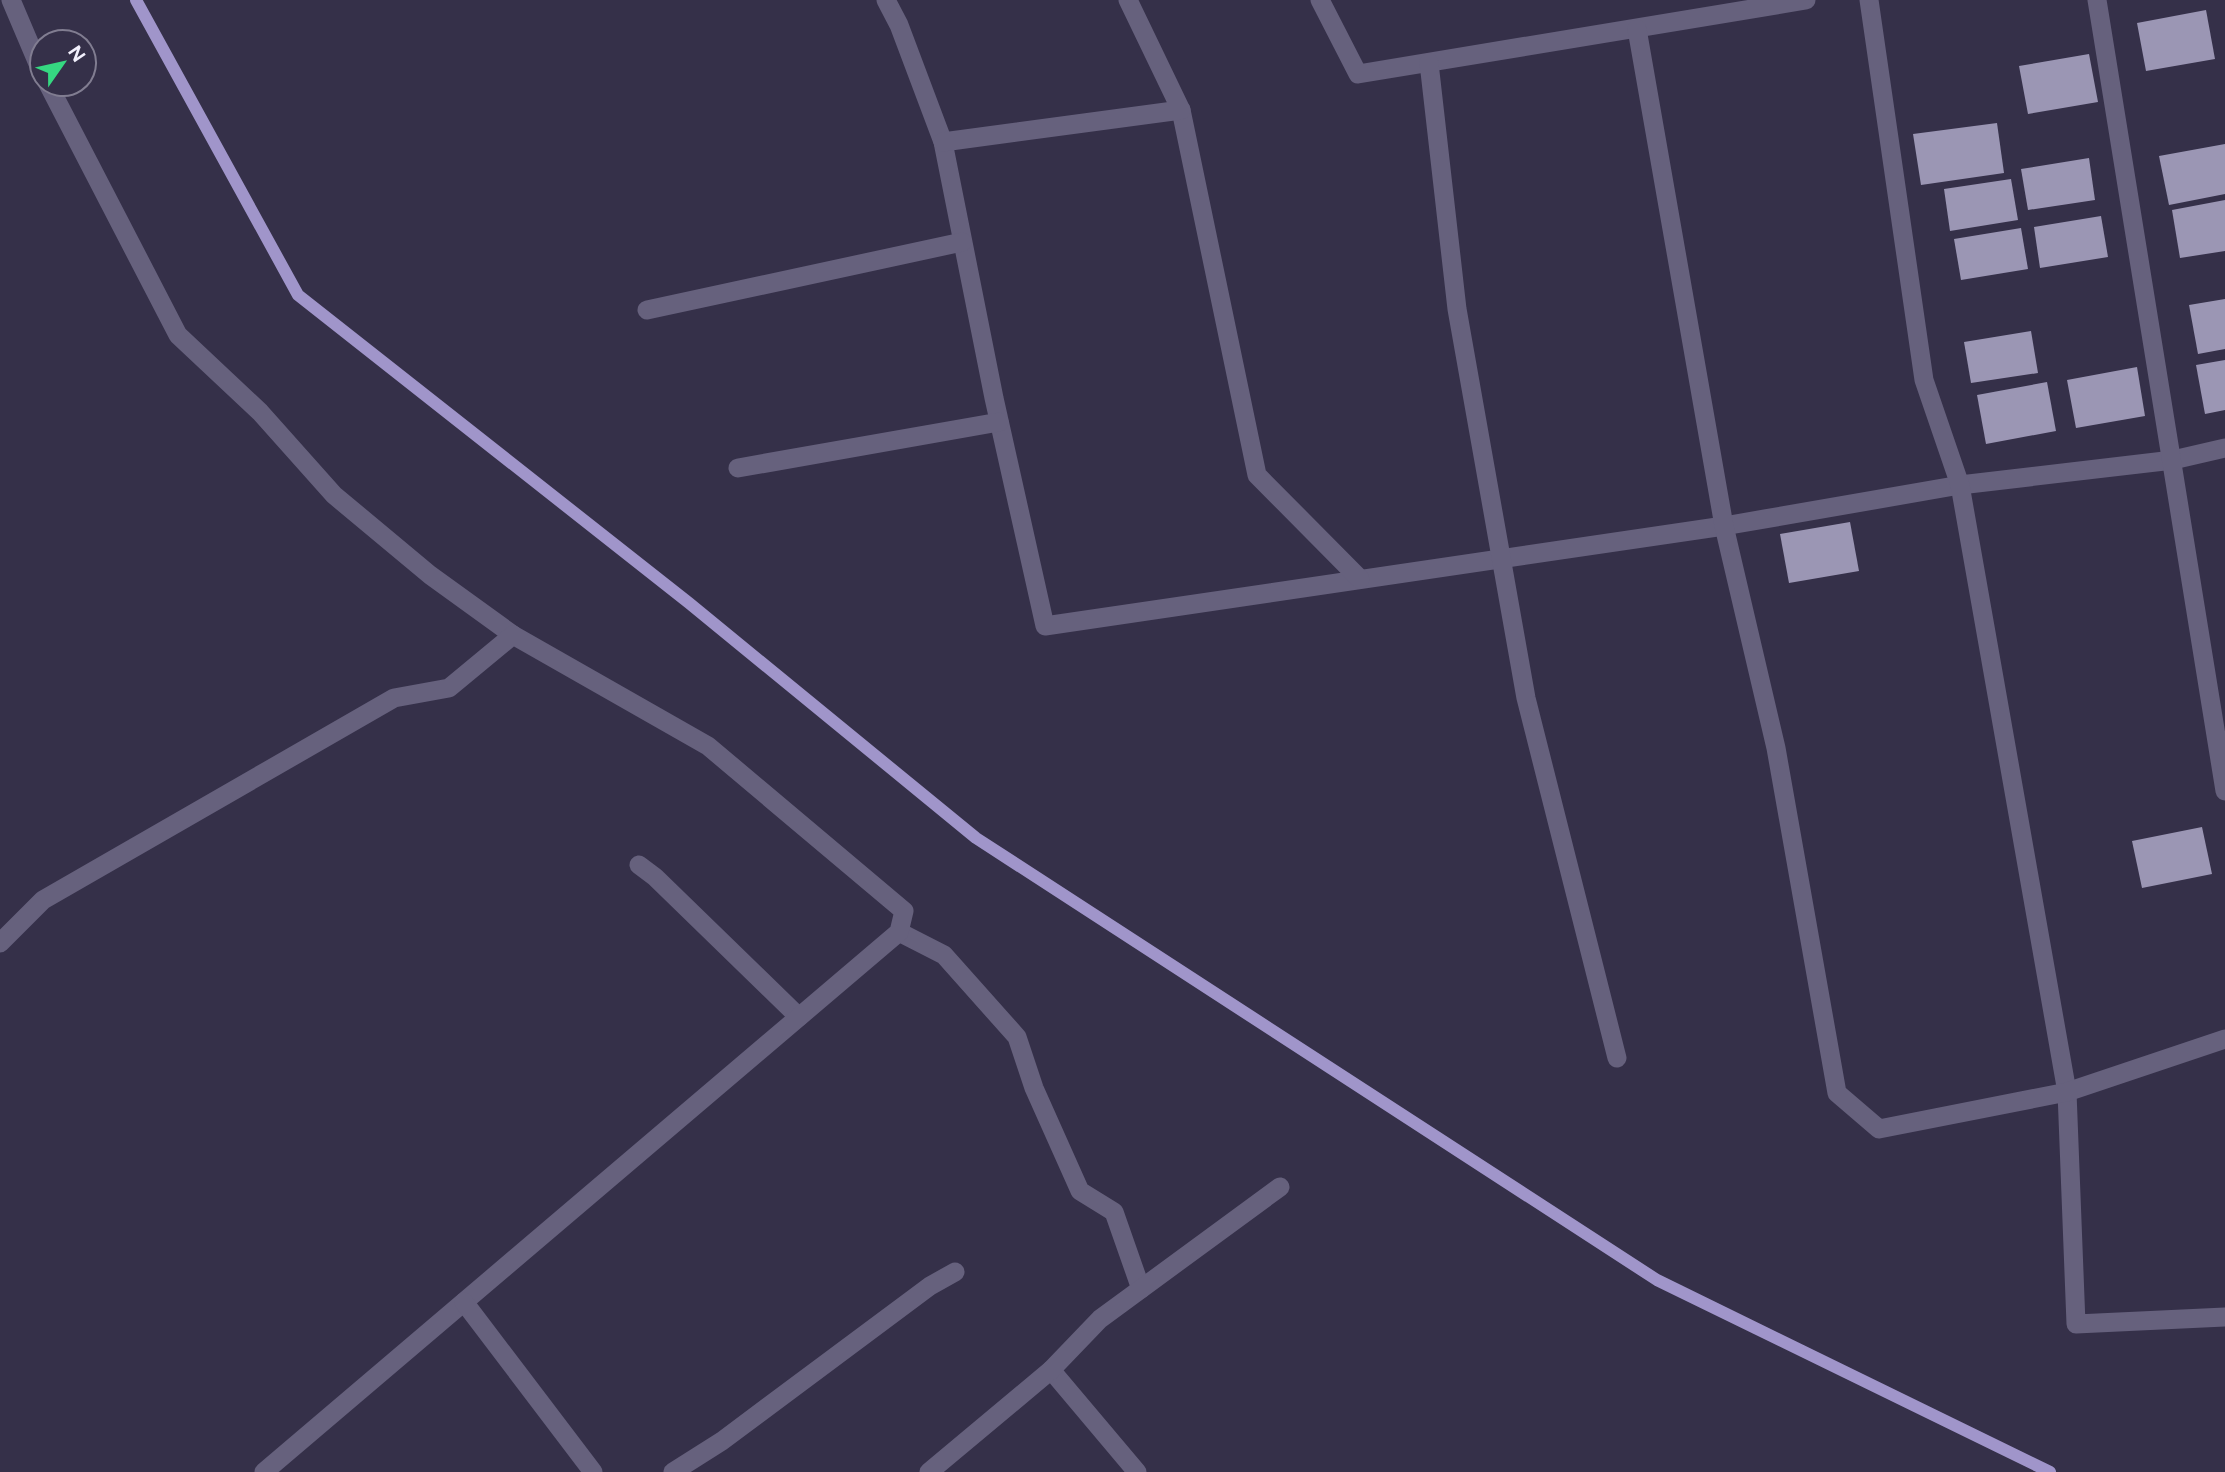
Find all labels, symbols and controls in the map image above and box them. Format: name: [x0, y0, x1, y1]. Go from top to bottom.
north arrow: [28, 28, 98, 98]
text: N: [63, 41, 90, 66]

